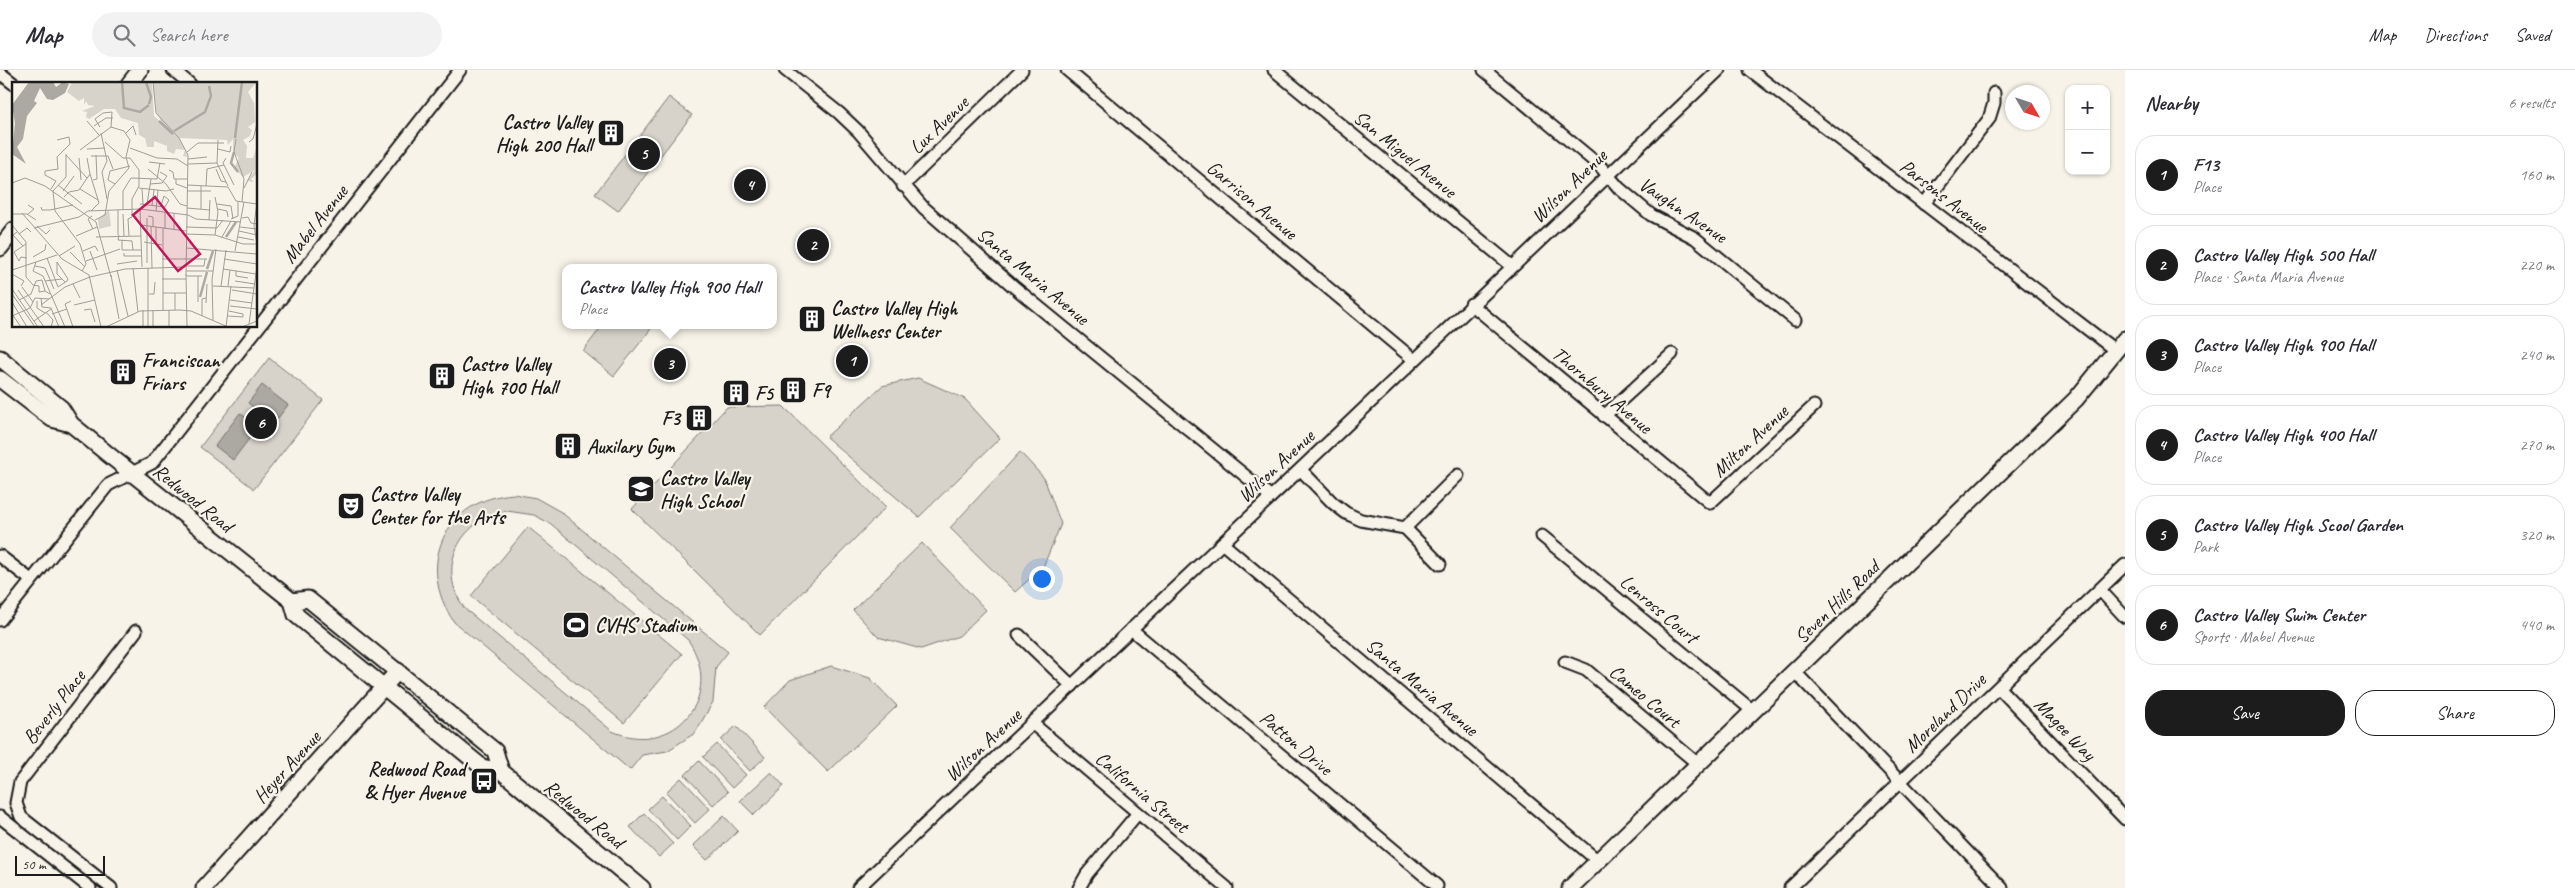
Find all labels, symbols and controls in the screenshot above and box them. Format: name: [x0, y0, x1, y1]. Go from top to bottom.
search box: [92, 12, 442, 57]
text: Map: [25, 20, 62, 50]
icon: search: [110, 21, 138, 49]
text: Search here: [150, 23, 228, 47]
text: Map: [2369, 24, 2396, 46]
text: Directions: [2424, 24, 2487, 46]
text: Saved: [2515, 24, 2550, 46]
inset map: [12, 82, 258, 328]
north arrow: [2005, 85, 2050, 130]
map controls: [2065, 85, 2110, 175]
button: +: [2065, 85, 2110, 130]
street label: Lux Avenue: [904, 90, 975, 159]
text: Nearby: [2145, 90, 2198, 116]
text: 6 results: [2508, 93, 2555, 113]
street label: San Miguel Avenue: [1348, 105, 1463, 204]
place label: Castro Valley High 200 Hall: [496, 110, 595, 158]
building icon: Castro Valley High 200 Hall: [596, 118, 626, 148]
button: −: [2065, 130, 2110, 175]
pin: 5: [628, 135, 660, 173]
street label: Wilson Avenue: [1526, 143, 1613, 228]
text: F13: [2193, 153, 2219, 177]
street label: Parsons Avenue: [1895, 154, 1994, 239]
street label: Garrison Avenue: [1202, 155, 1303, 246]
text: 1: [2158, 165, 2166, 185]
text: 160 m: [2520, 165, 2554, 185]
pin: 4: [734, 166, 766, 204]
street label: Vaughn Avenue: [1634, 171, 1733, 249]
text: Place: [2193, 177, 2221, 197]
street label: Mabel Avenue: [277, 179, 354, 268]
street label: Santa Maria Avenue: [972, 222, 1095, 331]
pin: 2: [797, 226, 829, 264]
text: Castro Valley High 500 Hall: [2193, 243, 2374, 267]
text: 2: [2158, 255, 2166, 275]
text: 220 m: [2520, 255, 2554, 275]
popup: [562, 264, 777, 329]
text: Place · Santa Maria Avenue: [2193, 267, 2343, 287]
text: Castro Valley High 900 Hall: [579, 275, 760, 299]
place label: Castro Valley High Wellness Center: [831, 296, 958, 344]
text: Place: [579, 299, 607, 319]
building icon: Castro Valley High Wellness Center: [797, 304, 827, 334]
text: Castro Valley High 900 Hall: [2193, 333, 2374, 357]
street label: Thornbury Avenue: [1547, 341, 1658, 440]
pin: 1: [836, 342, 868, 380]
pin: 3: [654, 345, 686, 383]
text: 3: [2158, 345, 2166, 365]
text: 240 m: [2520, 345, 2554, 365]
place label: Franciscan Friars: [142, 348, 221, 396]
place label: Castro Valley High 700 Hall: [461, 352, 561, 400]
building icon: Franciscan Friars: [108, 357, 138, 387]
text: Place: [2193, 357, 2221, 377]
building icon: Castro Valley High 700 Hall: [427, 361, 457, 391]
building icon: F9: [778, 375, 808, 405]
building icon: F5: [721, 378, 751, 408]
place label: F9: [812, 378, 832, 403]
place label: F5: [755, 381, 775, 406]
street label: Milton Avenue: [1707, 398, 1794, 483]
building icon: F3: [684, 403, 714, 433]
pin: 6: [245, 404, 277, 442]
place label: F3: [662, 406, 682, 431]
street label: Wilson Avenue: [1232, 423, 1321, 508]
text: Castro Valley High 400 Hall: [2193, 423, 2374, 447]
building icon: Auxilary Gym: [553, 431, 583, 461]
place label: Auxilary Gym: [587, 434, 676, 460]
text: 4: [2158, 435, 2166, 455]
text: 270 m: [2520, 435, 2554, 455]
text: Place: [2193, 447, 2221, 467]
street label: Redwood Road: [148, 458, 240, 540]
place label: Castro Valley High School: [660, 466, 752, 514]
school or university icon: Castro Valley High School: [626, 474, 656, 504]
place label: Castro Valley Center for the Arts: [370, 482, 507, 530]
theatre icon: Castro Valley Center for the Arts: [336, 491, 366, 521]
text: Castro Valley High Scool Garden: [2193, 513, 2403, 537]
text: 5: [2159, 525, 2165, 545]
text: 320 m: [2520, 525, 2554, 545]
text: Park: [2193, 537, 2218, 557]
street label: Seven Hills Road: [1789, 553, 1887, 649]
your location: [1029, 566, 1055, 592]
street label: Lenross Court: [1615, 569, 1706, 651]
text: Castro Valley Swim Center: [2193, 603, 2365, 627]
sports icon: CVHS Stadium: [561, 610, 591, 640]
place label: CVHS Stadium: [595, 613, 698, 638]
text: 6: [2158, 615, 2166, 635]
text: 440 m: [2520, 615, 2554, 635]
text: Sports · Mabel Avenue: [2193, 627, 2314, 647]
street label: Santa Maria Avenue: [1361, 633, 1484, 742]
street label: Cameo Court: [1604, 659, 1688, 735]
street label: Beverly Place: [17, 664, 92, 749]
street label: Moreland Drive: [1899, 667, 1992, 758]
button: Save: [2145, 690, 2345, 736]
button: Share: [2355, 690, 2555, 736]
street label: Magee Way: [2029, 692, 2102, 767]
street label: Wilson Avenue: [939, 702, 1028, 787]
street label: Patton Drive: [1255, 705, 1339, 782]
street label: Heyer Avenue: [248, 724, 327, 808]
street label: California Street: [1090, 746, 1196, 840]
place label: Redwood Road & Hyer Avenue: [365, 757, 469, 805]
bus stop icon: Redwood Road & Hyer Avenue: [469, 766, 499, 796]
street label: Redwood Road: [539, 774, 631, 856]
scale bar: [15, 853, 105, 876]
text: 50 m: [22, 856, 46, 873]

